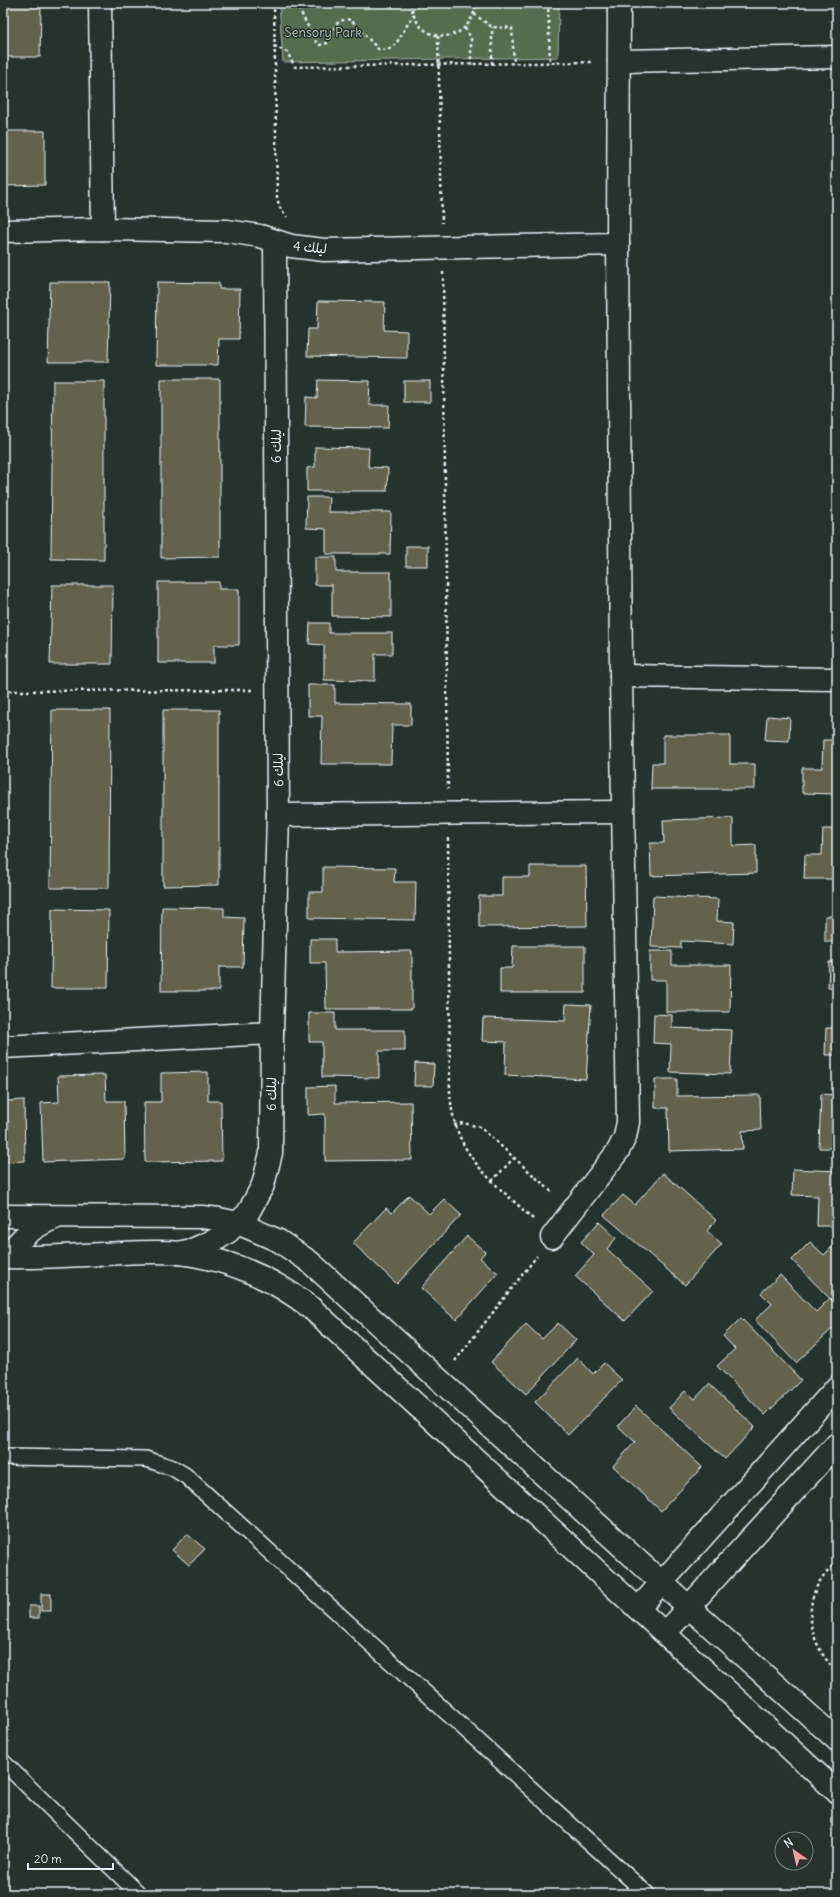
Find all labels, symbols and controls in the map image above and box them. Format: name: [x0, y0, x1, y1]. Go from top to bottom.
park label: Sensory Park: [284, 24, 362, 41]
street label: ليلك 4: [292, 237, 328, 258]
street label: ليلك 6: [268, 429, 285, 463]
street label: ليلك 6: [270, 753, 287, 787]
street label: ليلك 6: [263, 1077, 280, 1111]
north arrow: [774, 1831, 814, 1871]
text: N: [781, 1835, 795, 1851]
scale bar: [28, 1845, 113, 1871]
text: 20 m: [34, 1851, 62, 1866]

